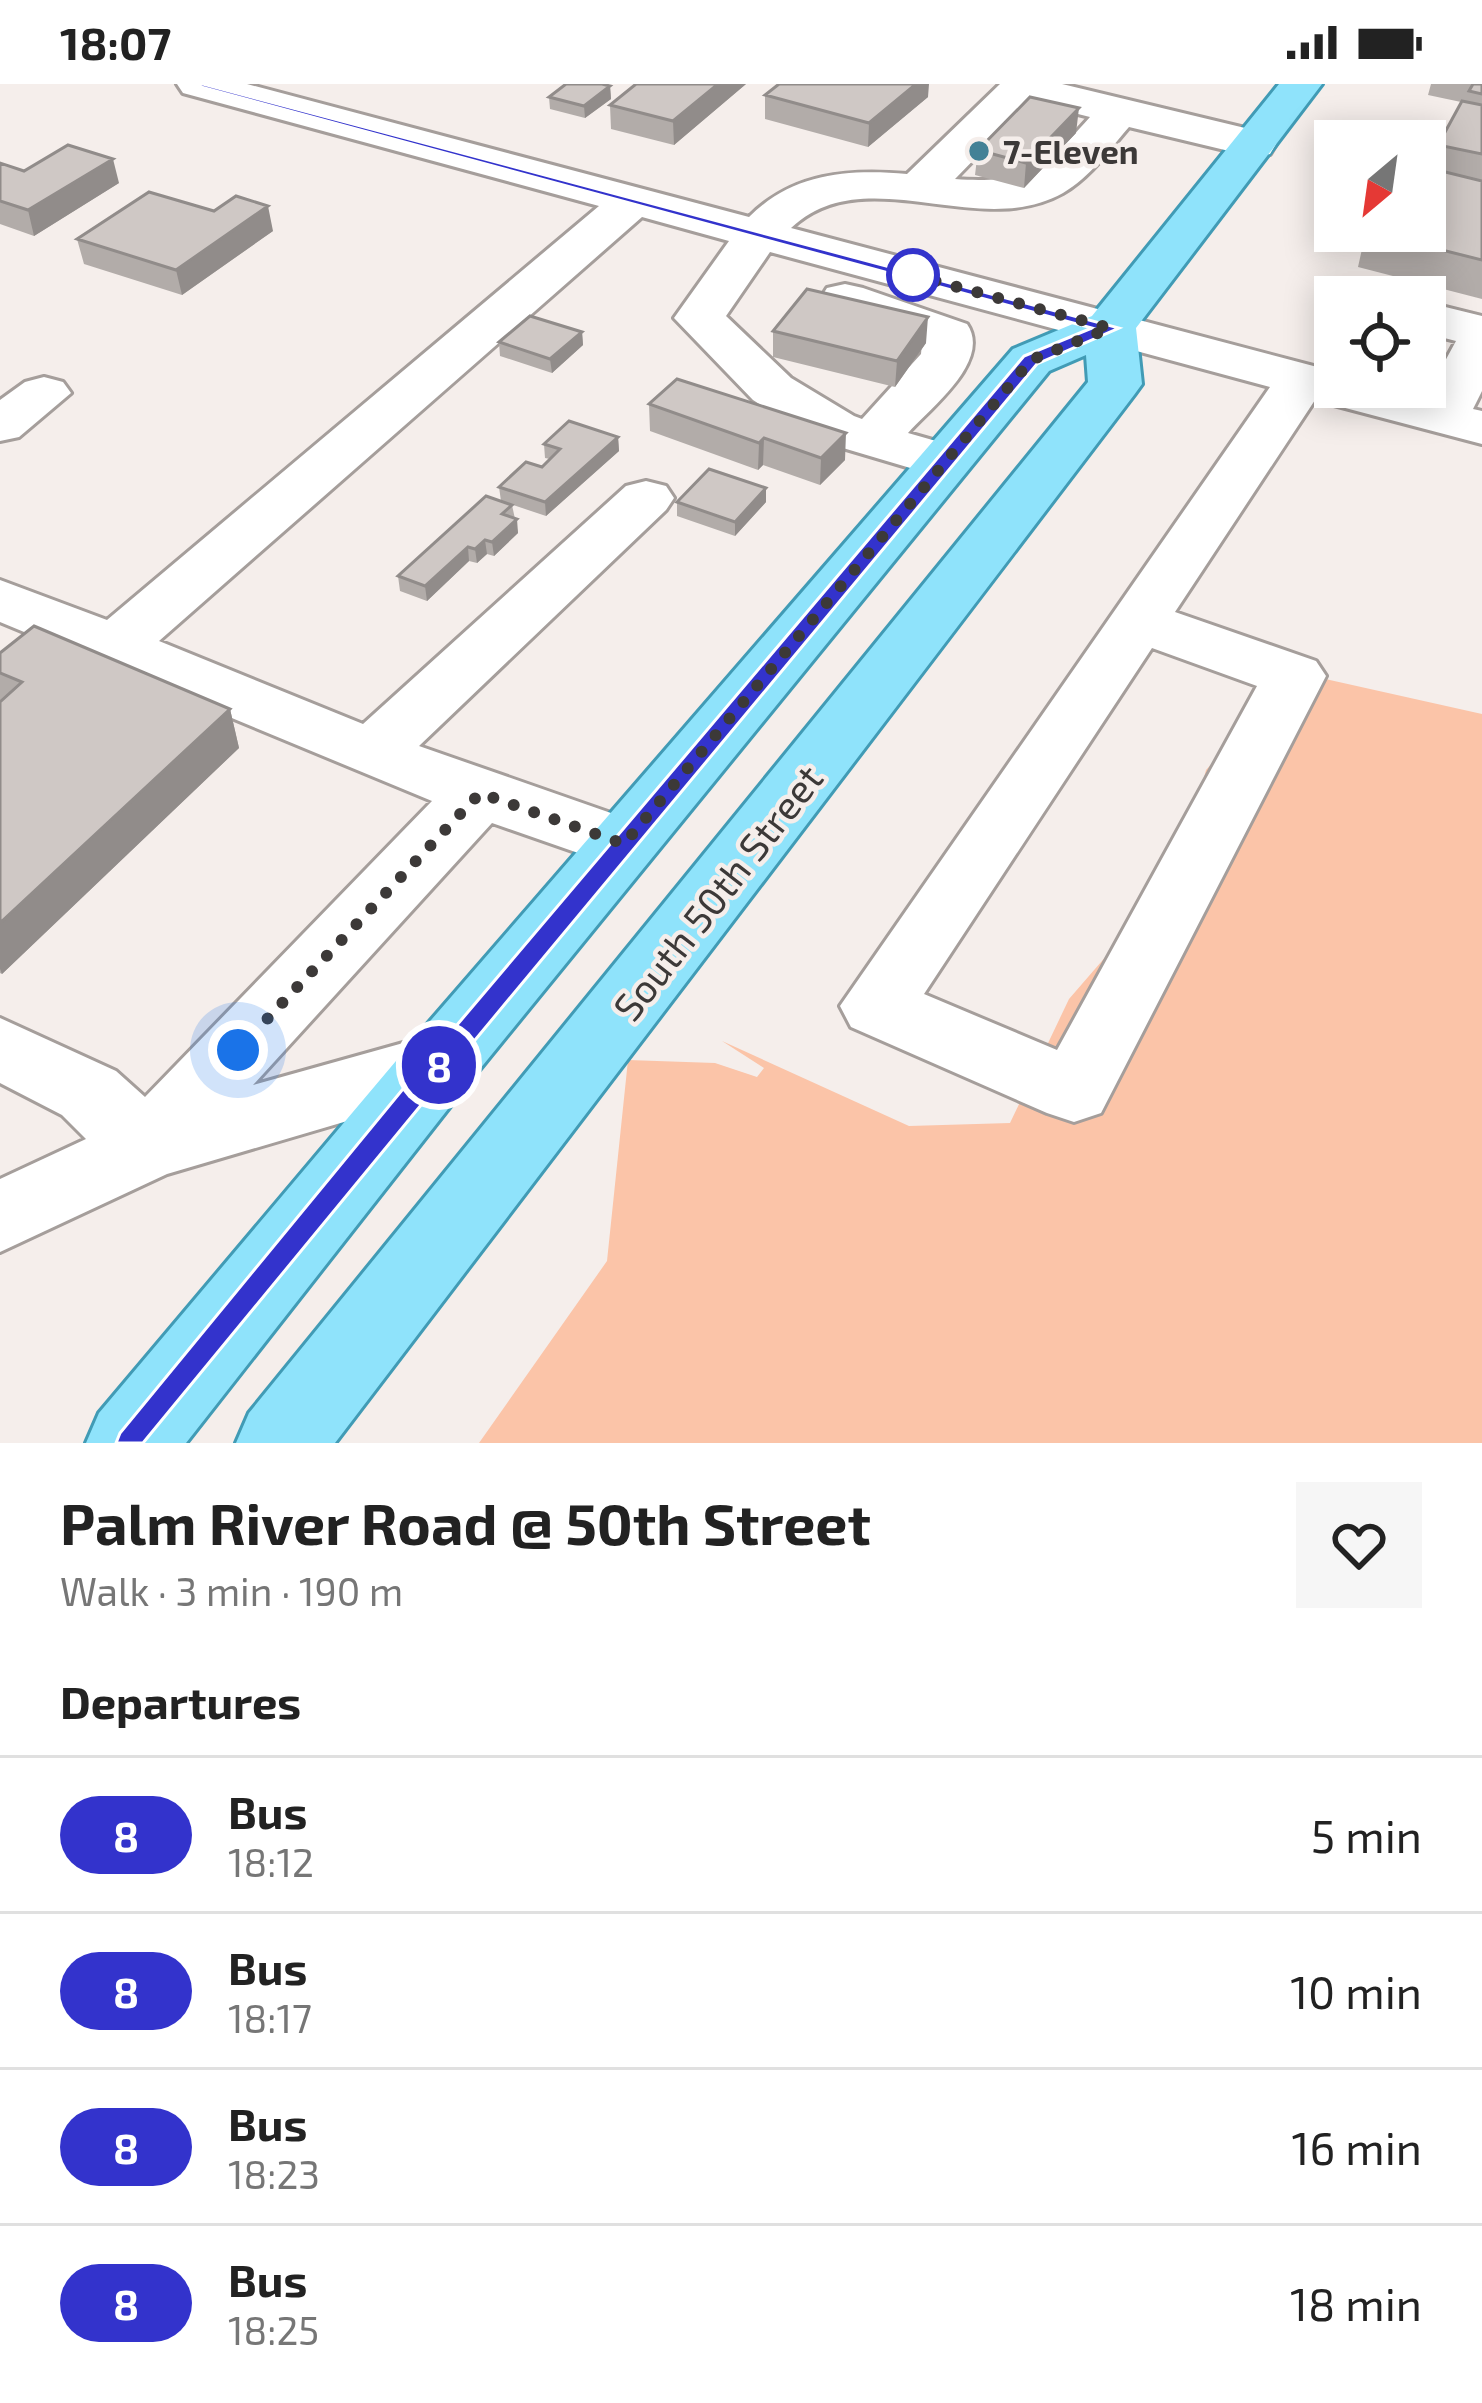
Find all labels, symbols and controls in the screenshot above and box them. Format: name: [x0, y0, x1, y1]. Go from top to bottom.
text: 18:07: [60, 15, 171, 69]
north arrow: [1314, 120, 1446, 252]
map controls: [1314, 120, 1446, 408]
place label: 7-Eleven: [1003, 131, 1139, 171]
marker: 7-Eleven: [966, 138, 992, 164]
unlabelled marker: [888, 250, 938, 300]
button: locate: [1314, 276, 1446, 408]
street label: South 50th Street: [603, 755, 831, 1029]
your location: [208, 1020, 268, 1080]
line badge: 8: [400, 1026, 478, 1104]
text: 8: [426, 1040, 452, 1090]
button: heart: [1296, 1482, 1422, 1608]
text: Palm River Road @ 50th Street: [60, 1488, 871, 1556]
text: Walk · 3 min · 190 m: [60, 1567, 403, 1614]
text: Departures: [60, 1674, 301, 1728]
text: Bus: [228, 1784, 307, 1838]
text: 5 min: [1311, 1808, 1422, 1862]
text: 8: [113, 1810, 139, 1860]
text: 18:12: [228, 1838, 314, 1885]
text: Bus: [228, 1940, 307, 1994]
text: 10 min: [1290, 1964, 1422, 2018]
text: 8: [113, 1966, 139, 2016]
text: 18:17: [228, 1994, 312, 2041]
text: Bus: [228, 2096, 307, 2150]
text: 16 min: [1292, 2120, 1422, 2174]
text: 8: [113, 2122, 139, 2172]
text: 18:23: [228, 2150, 320, 2197]
text: Bus: [228, 2252, 307, 2306]
text: 18 min: [1290, 2276, 1422, 2330]
text: 8: [113, 2278, 139, 2328]
text: 18:25: [228, 2306, 319, 2353]

